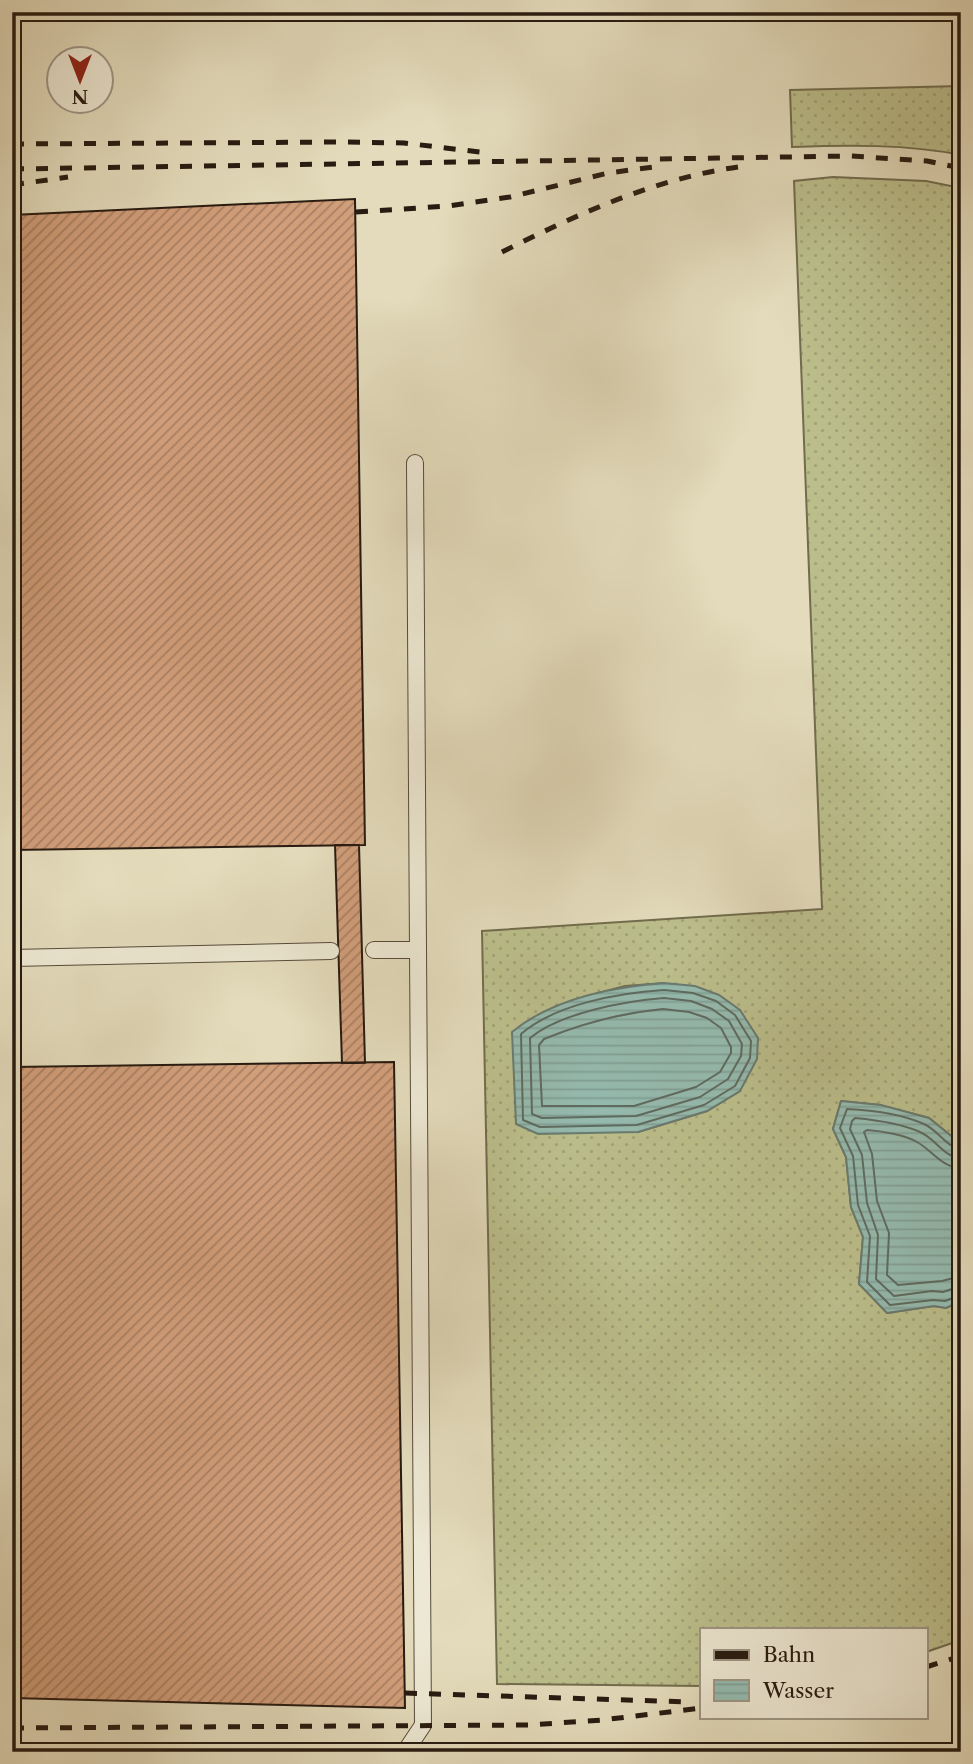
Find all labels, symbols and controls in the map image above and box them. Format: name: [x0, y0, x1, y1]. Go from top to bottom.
north arrow: [46, 46, 116, 116]
text: N: [72, 85, 88, 108]
legend: [700, 1628, 928, 1718]
text: Bahn: [763, 1642, 815, 1667]
text: Wasser: [762, 1678, 834, 1703]

